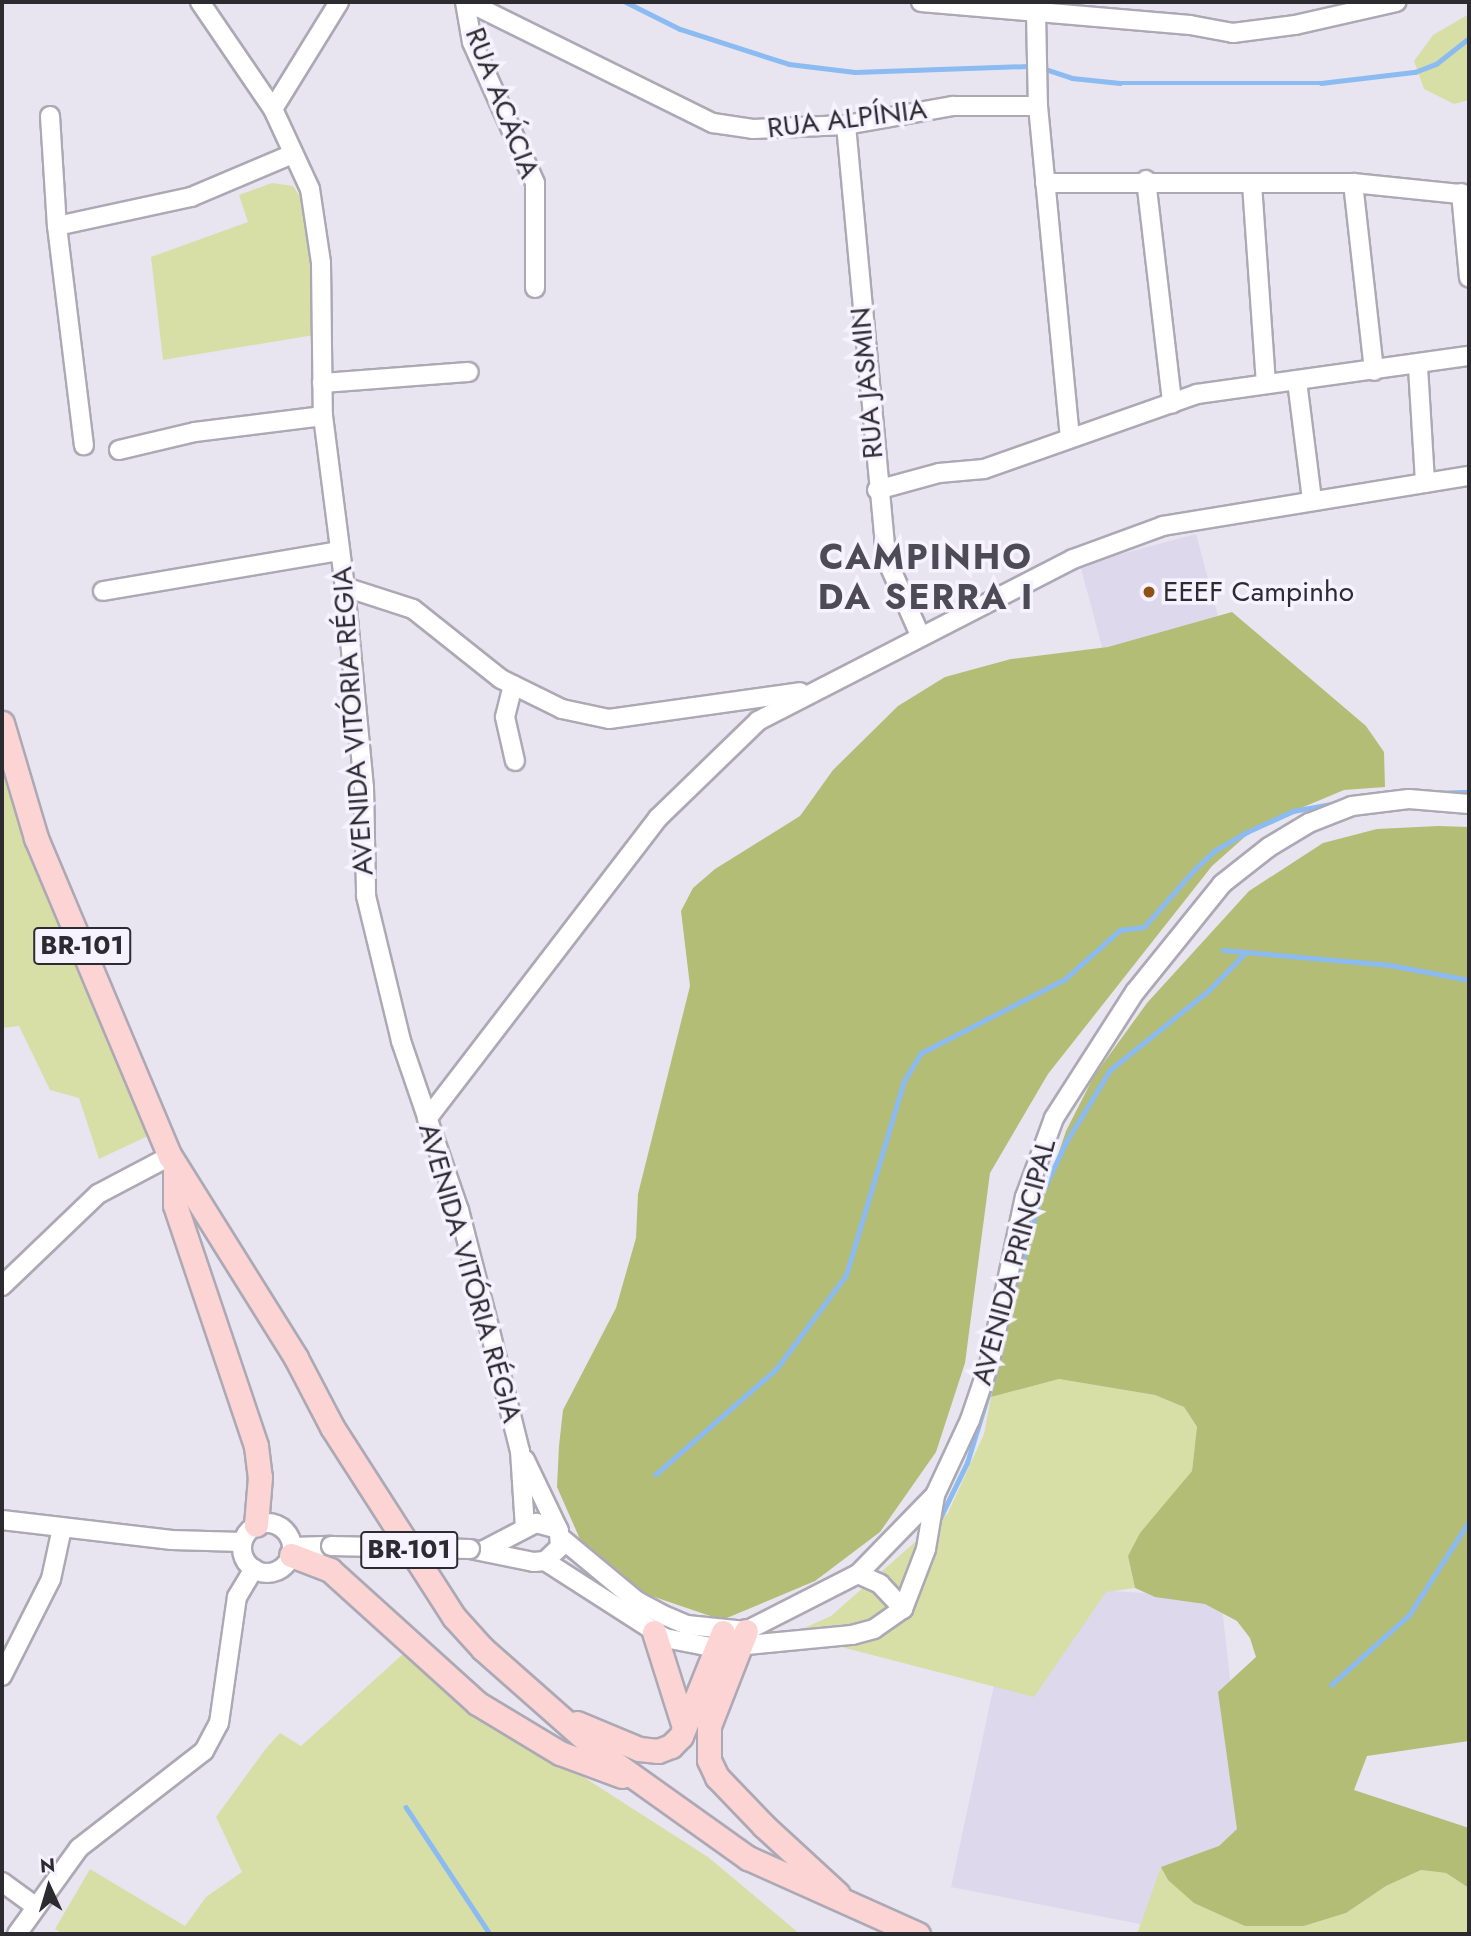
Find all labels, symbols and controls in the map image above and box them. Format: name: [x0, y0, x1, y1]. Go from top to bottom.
street label: RUA ACÁCIA: [458, 23, 546, 183]
street label: RUA ALPÍNIA: [765, 93, 929, 145]
street label: RUA JASMIN: [844, 306, 890, 460]
district label: CAMPINHO DA SERRA I: [819, 536, 1033, 618]
street label: AVENIDA VITÓRIA RÉGIA: [325, 565, 381, 877]
place label: EEEF Campinho: [1163, 575, 1354, 609]
marker: EEEF Campinho: [1141, 584, 1157, 600]
road number: BR-101: [33, 923, 131, 968]
street label: AVENIDA VITÓRIA RÉGIA: [411, 1119, 529, 1427]
street label: AVENIDA PRINCIPAL: [965, 1135, 1063, 1389]
road number: BR-101: [360, 1527, 458, 1572]
north arrow: [14, 1852, 84, 1922]
text: N: [39, 1852, 56, 1880]

